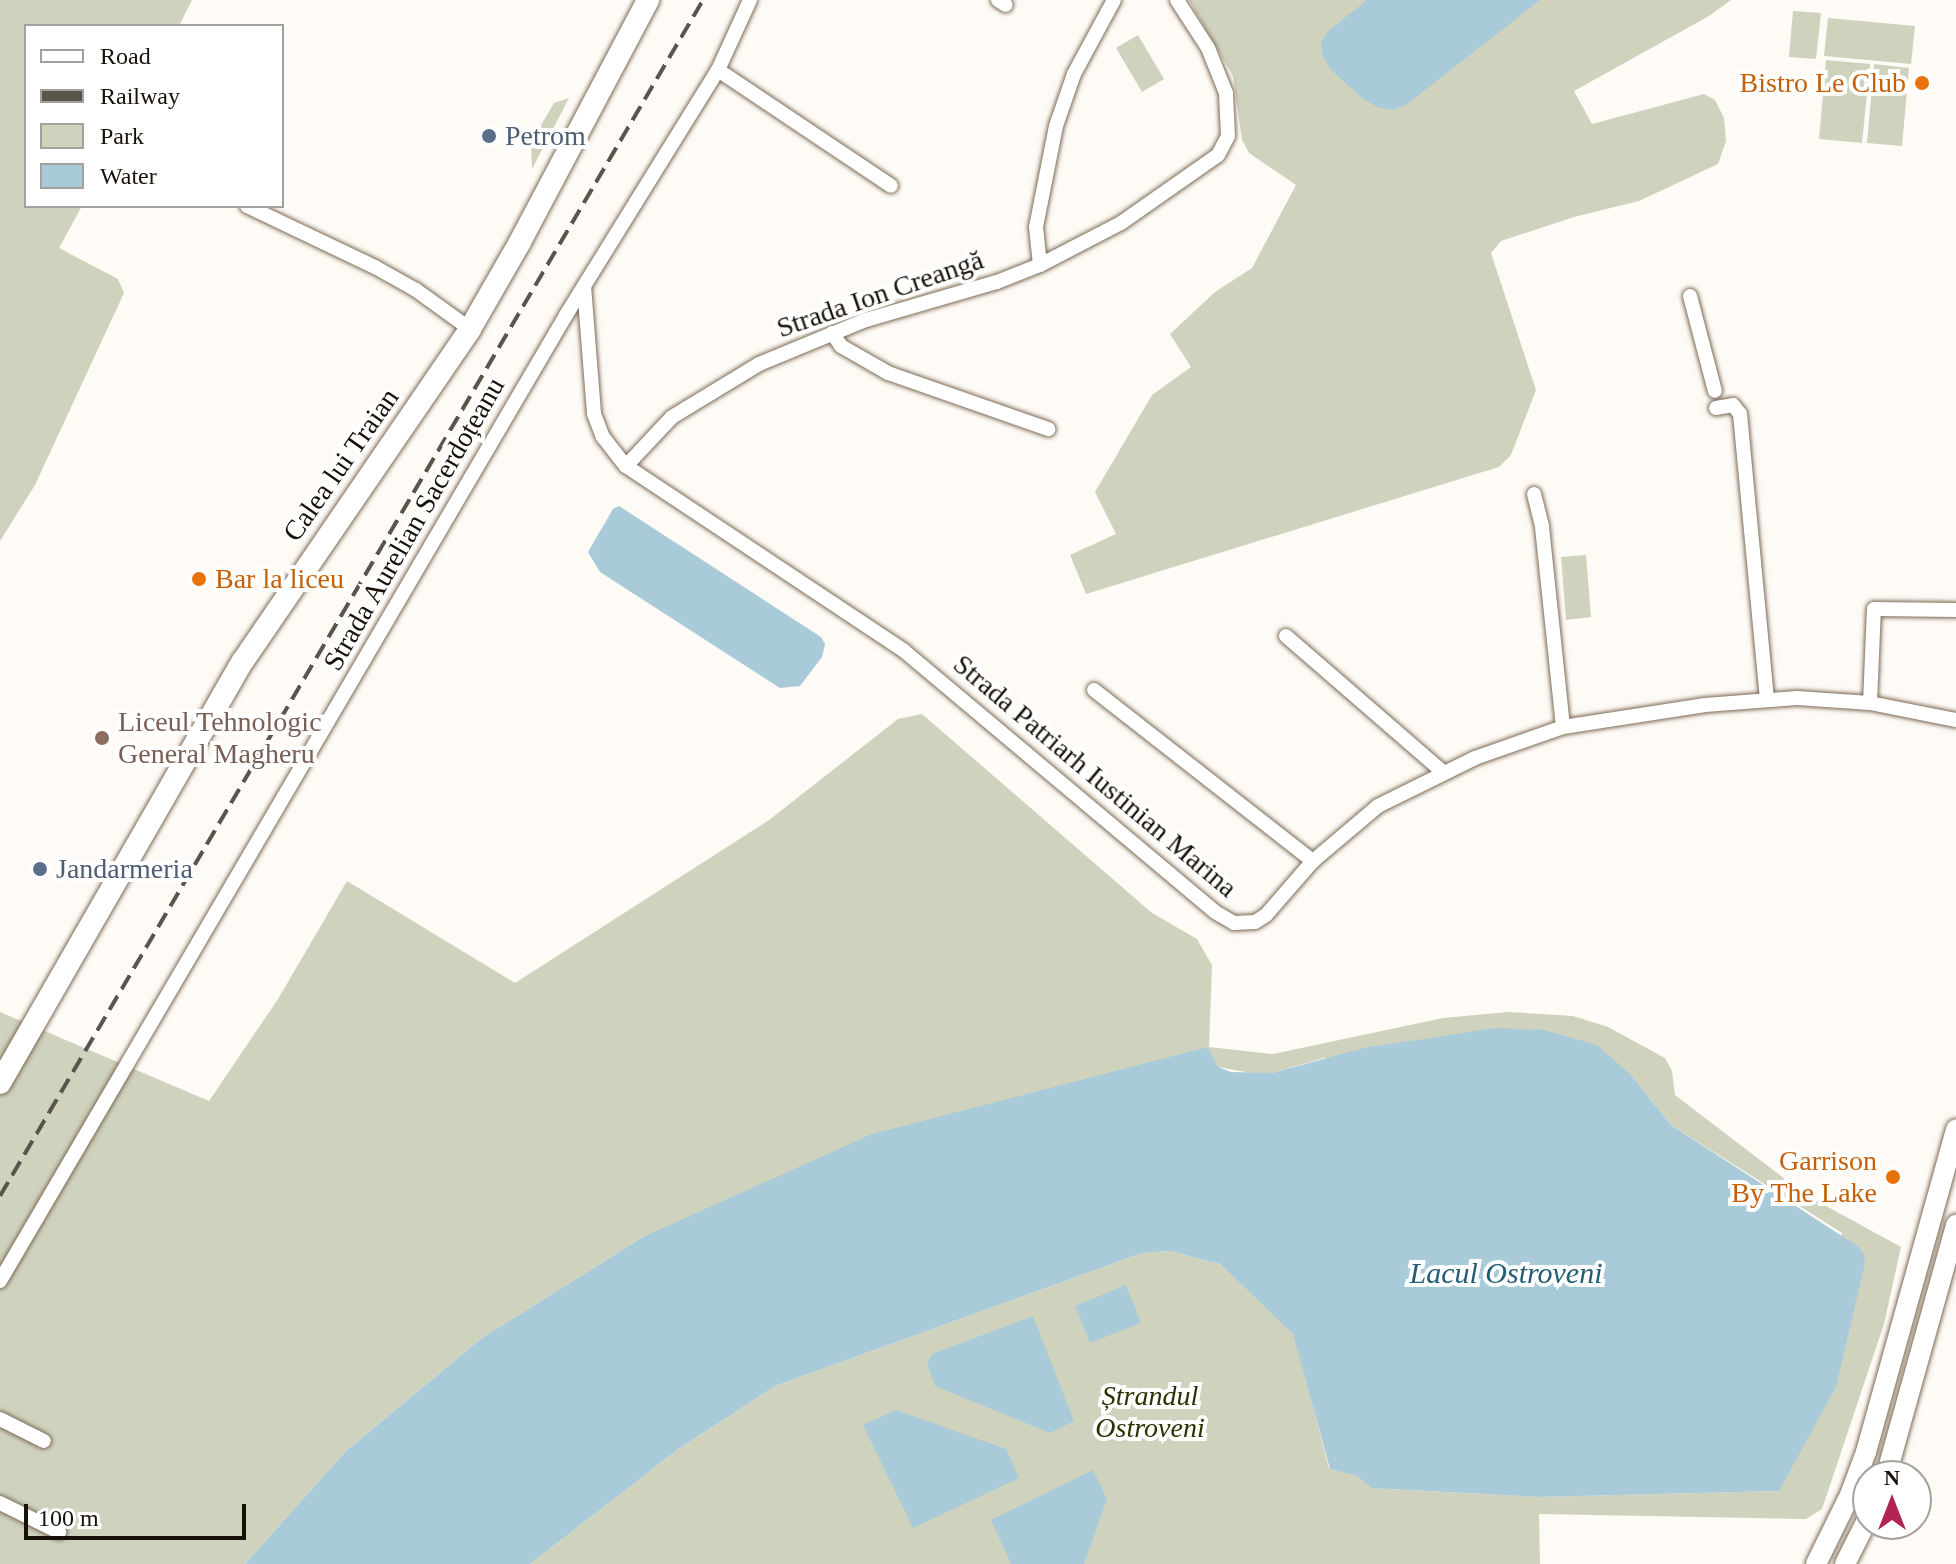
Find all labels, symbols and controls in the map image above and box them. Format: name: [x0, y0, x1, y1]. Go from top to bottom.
legend: [24, 24, 284, 208]
text: Road: [100, 43, 151, 69]
place label: Bistro Le Club: [1740, 66, 1906, 100]
marker: Bistro Le Club: [1913, 74, 1931, 92]
text: Railway: [100, 83, 180, 109]
place label: Petrom: [505, 119, 586, 153]
text: Park: [100, 123, 144, 149]
marker: Petrom: [480, 127, 498, 145]
text: Water: [100, 163, 157, 189]
street label: Strada Ion Creangă: [772, 243, 988, 345]
street label: Strada Aurelian Sacerdoțeanu: [316, 371, 512, 677]
street label: Calea lui Traian: [276, 382, 406, 548]
place label: Bar la liceu: [215, 562, 344, 596]
marker: Bar la liceu: [190, 570, 208, 588]
street label: Strada Patriarh Iustinian Marina: [946, 647, 1244, 905]
place label: Liceul Tehnologic General Magheru: [118, 705, 322, 771]
marker: Liceul Tehnologic General Magheru: [93, 729, 111, 747]
place label: Jandarmeria: [56, 852, 193, 886]
marker: Jandarmeria: [31, 860, 49, 878]
place label: Garrison By The Lake: [1731, 1144, 1877, 1210]
marker: Garrison By The Lake: [1884, 1168, 1902, 1186]
water label: Lacul Ostroveni: [1409, 1255, 1603, 1291]
park label: Ștrandul Ostroveni: [1095, 1379, 1205, 1445]
north arrow: [1852, 1460, 1932, 1540]
text: N: [1884, 1465, 1900, 1490]
scale bar: [28, 1488, 250, 1538]
text: 100 m: [38, 1505, 99, 1531]

